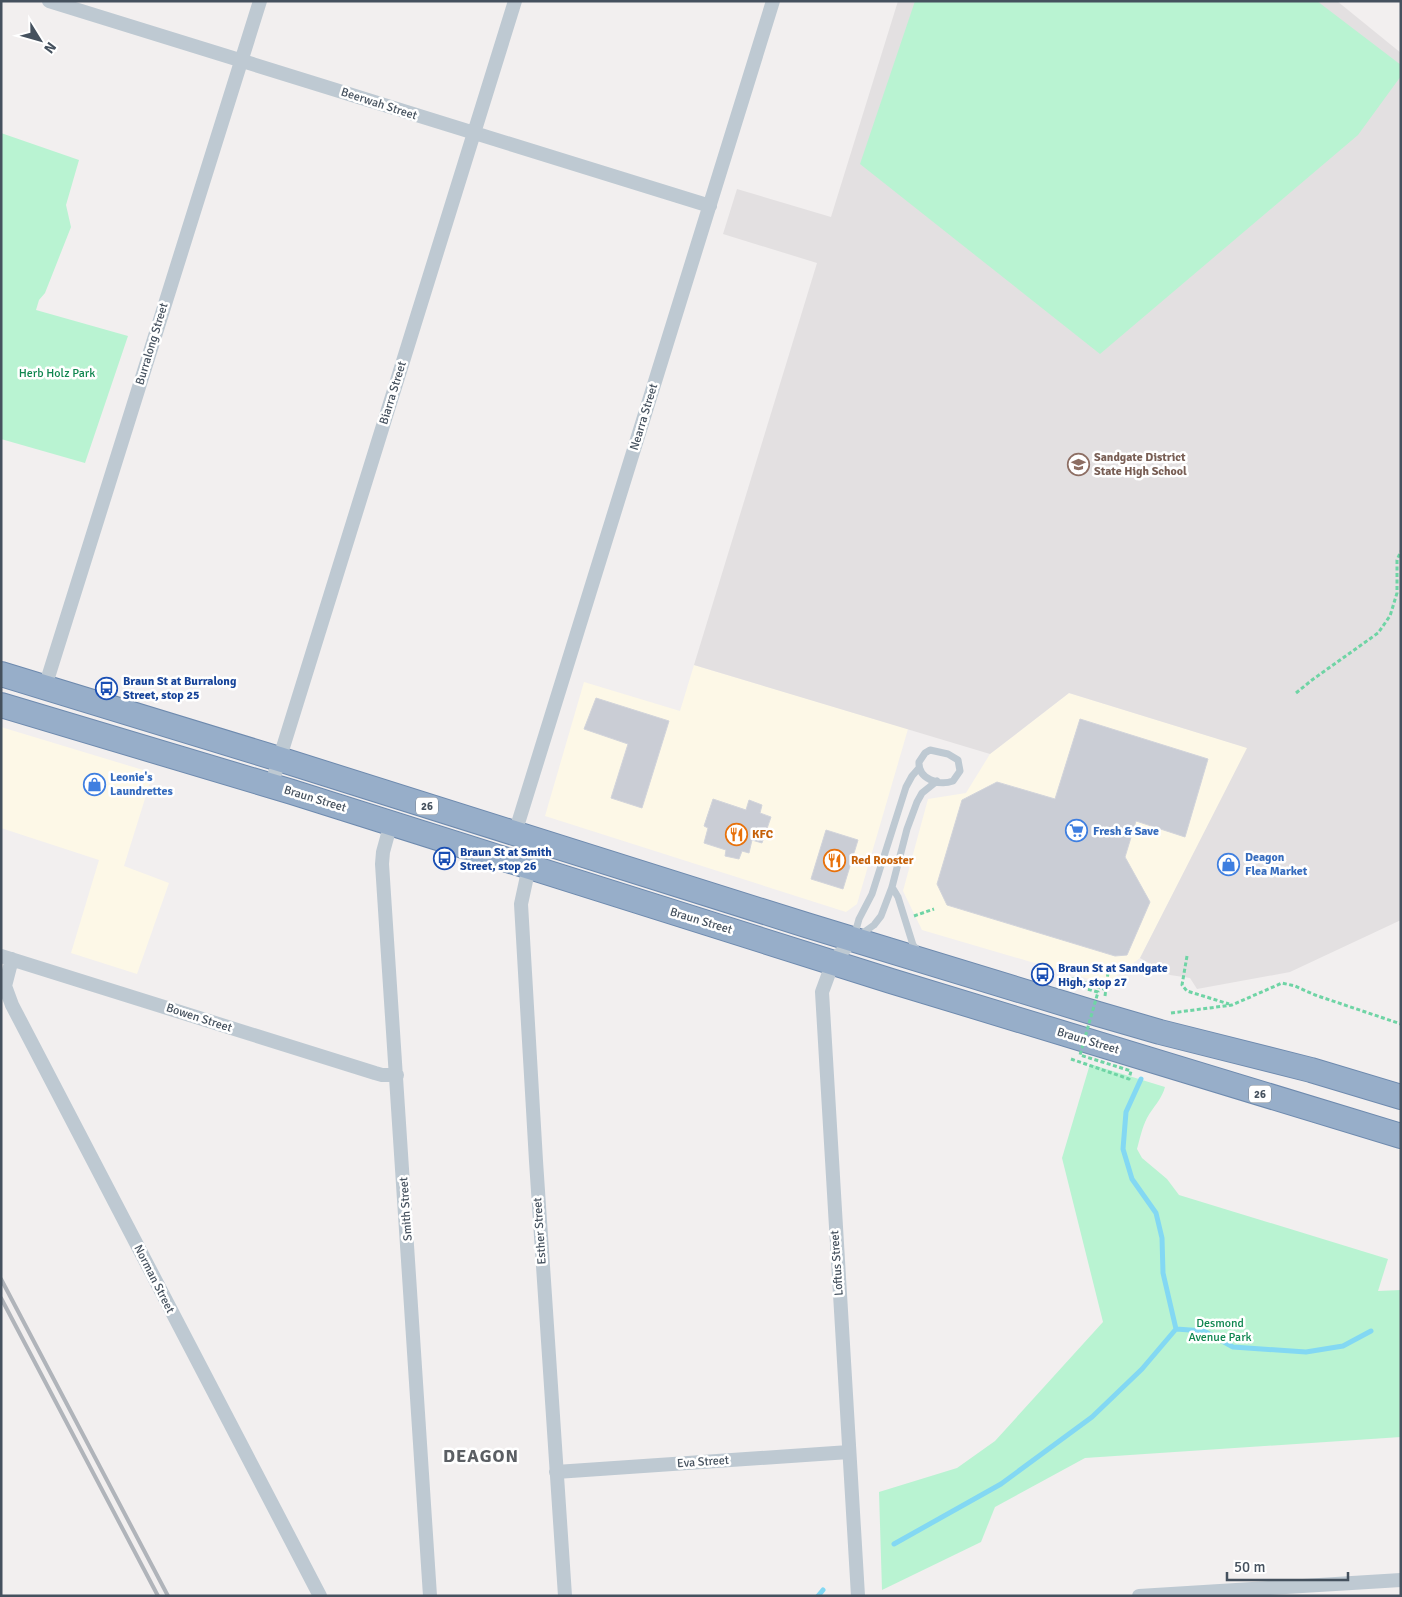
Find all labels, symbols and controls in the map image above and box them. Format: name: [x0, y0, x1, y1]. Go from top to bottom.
north arrow: [15, 15, 65, 65]
text: N: [40, 39, 60, 57]
street label: Beerwah Street: [339, 85, 419, 123]
street label: Burralong Street: [132, 301, 172, 387]
street label: Biarra Street: [376, 360, 410, 426]
park label: Herb Holz Park: [19, 366, 95, 381]
street label: Nearra Street: [627, 382, 661, 452]
place label: Sandgate District State High School: [1094, 450, 1187, 479]
school or university icon: Sandgate District State High School: [1066, 452, 1090, 476]
place label: Braun St at Burralong Street, stop 25: [123, 674, 237, 703]
bus stop icon: Braun St at Burralong Street, stop 25: [95, 676, 119, 700]
place label: Leonie's Laundrettes: [110, 770, 173, 799]
shop icon: Leonie's Laundrettes: [82, 772, 106, 796]
street label: Braun Street: [282, 782, 348, 816]
road number: 26: [416, 798, 438, 814]
supermarket icon: Fresh & Save: [1065, 819, 1089, 843]
restaurant icon: KFC: [724, 822, 748, 846]
place label: Fresh & Save: [1093, 824, 1159, 839]
place label: KFC: [752, 827, 774, 842]
place label: Braun St at Smith Street, stop 26: [460, 845, 552, 874]
bus stop icon: Braun St at Smith Street, stop 26: [432, 847, 456, 871]
restaurant icon: Red Rooster: [823, 848, 847, 872]
place label: Deagon Flea Market: [1245, 850, 1308, 879]
shop icon: Deagon Flea Market: [1217, 852, 1241, 876]
place label: Red Rooster: [851, 853, 914, 868]
street label: Braun Street: [668, 904, 734, 938]
place label: Braun St at Sandgate High, stop 27: [1058, 961, 1168, 990]
bus stop icon: Braun St at Sandgate High, stop 27: [1030, 963, 1054, 987]
street label: Bowen Street: [164, 1000, 234, 1036]
street label: Braun Street: [1055, 1024, 1121, 1058]
road number: 26: [1249, 1086, 1271, 1102]
street label: Smith Street: [396, 1177, 416, 1241]
street label: Esther Street: [530, 1197, 550, 1265]
street label: Loftus Street: [827, 1230, 847, 1296]
street label: Norman Street: [130, 1242, 178, 1316]
park label: Desmond Avenue Park: [1188, 1316, 1252, 1345]
district label: DEAGON: [443, 1445, 519, 1467]
street label: Eva Street: [677, 1453, 729, 1471]
scale bar: [1227, 1550, 1348, 1582]
text: 50 m: [1234, 1558, 1265, 1576]

